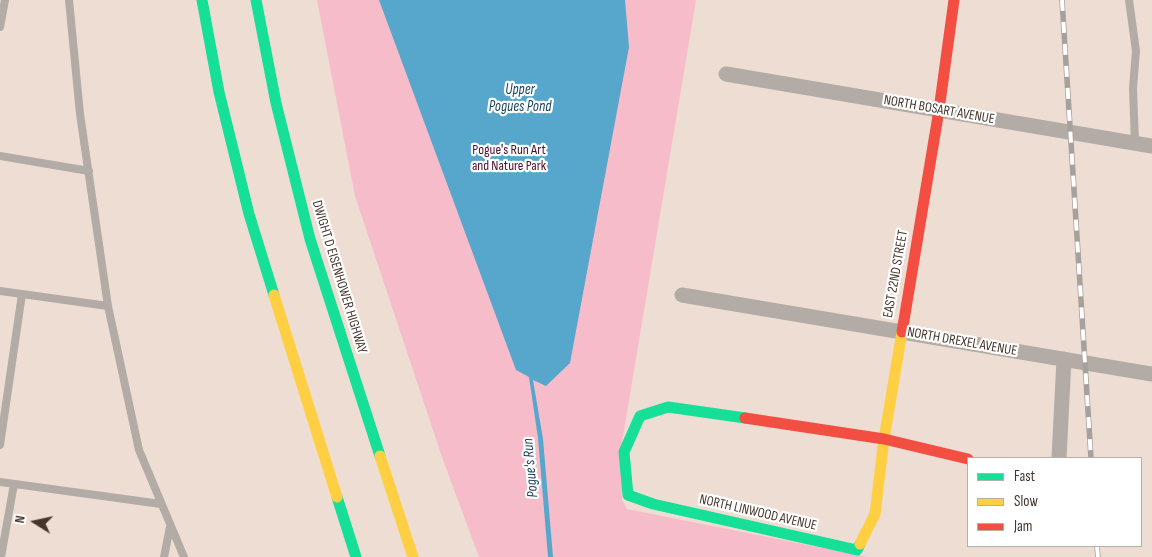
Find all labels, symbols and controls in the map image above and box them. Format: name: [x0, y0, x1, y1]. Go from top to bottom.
water label: Upper Pogues Pond: [489, 81, 551, 116]
street label: NORTH BOSART AVENUE: [882, 92, 996, 128]
park label: Pogue's Run Art and Nature Park: [472, 142, 546, 174]
street label: DWIGHT D EISENHOWER HIGHWAY: [308, 199, 370, 355]
street label: EAST 22ND STREET: [880, 229, 912, 319]
street label: NORTH DREXEL AVENUE: [906, 324, 1018, 360]
water label: Pogue's Run: [519, 438, 543, 498]
legend: [967, 457, 1142, 547]
text: Fast: [1014, 467, 1035, 486]
street label: NORTH LINWOOD AVENUE: [698, 491, 818, 535]
text: Slow: [1014, 492, 1038, 511]
north arrow: [10, 497, 60, 547]
text: N: [11, 514, 29, 524]
text: Jam: [1014, 517, 1032, 536]

